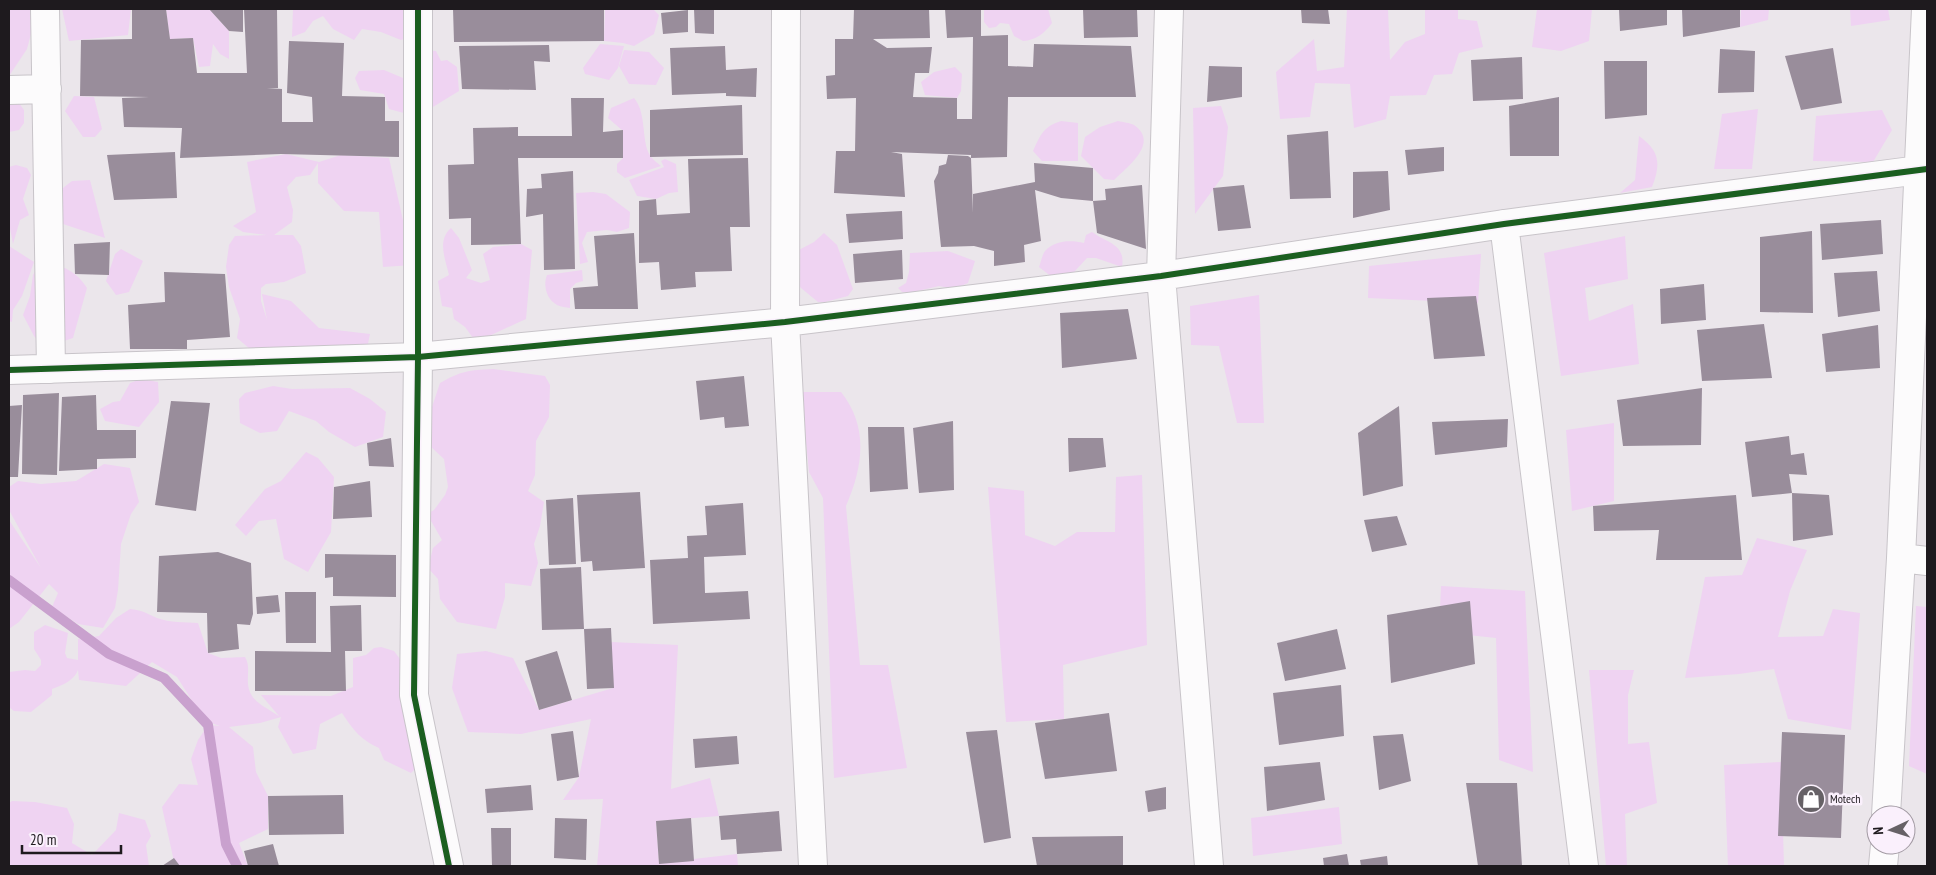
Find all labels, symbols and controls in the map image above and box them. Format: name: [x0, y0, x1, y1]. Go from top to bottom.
shop icon: Motech: [1796, 784, 1826, 814]
place label: Motech: [1830, 791, 1860, 806]
north arrow: [1866, 805, 1916, 855]
scale bar: [22, 822, 121, 854]
text: N: [1869, 827, 1887, 835]
text: 20 m: [30, 830, 56, 849]

